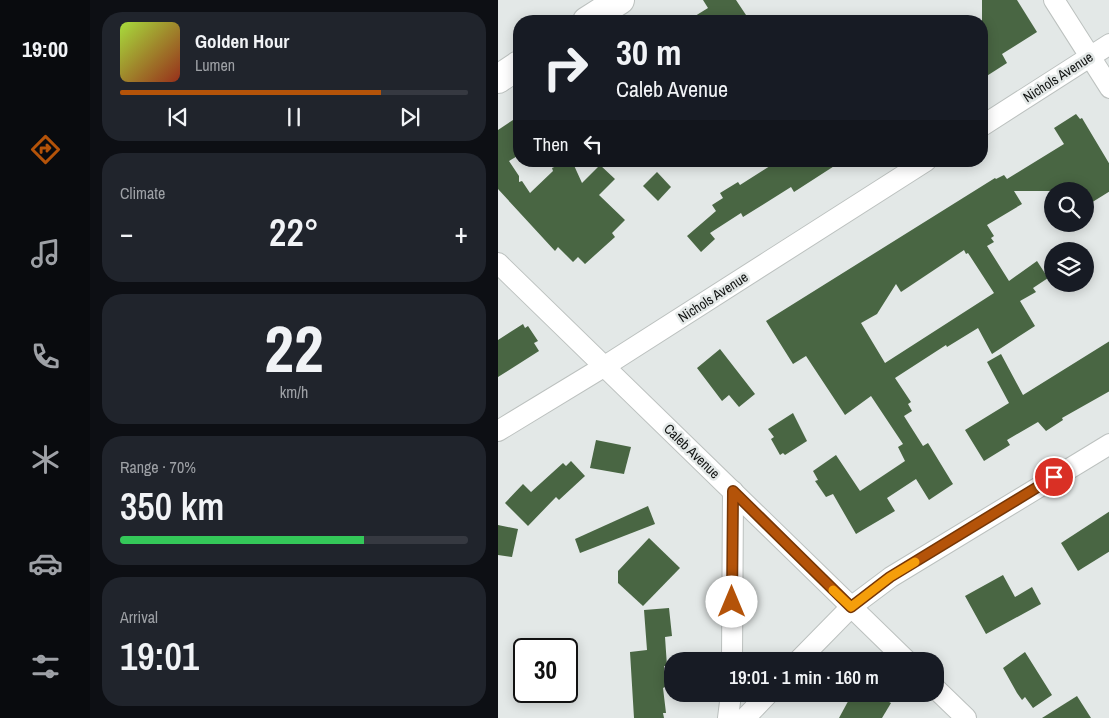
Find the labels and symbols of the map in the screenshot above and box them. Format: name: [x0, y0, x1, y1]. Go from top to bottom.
street label: Nichols Avenue: [1020, 48, 1096, 106]
street label: Nichols Avenue: [675, 268, 751, 326]
street label: Caleb Avenue: [660, 420, 724, 482]
pin: [1033, 456, 1075, 498]
position arrow: [705, 575, 757, 627]
speed limit sign: 30: [513, 638, 578, 703]

